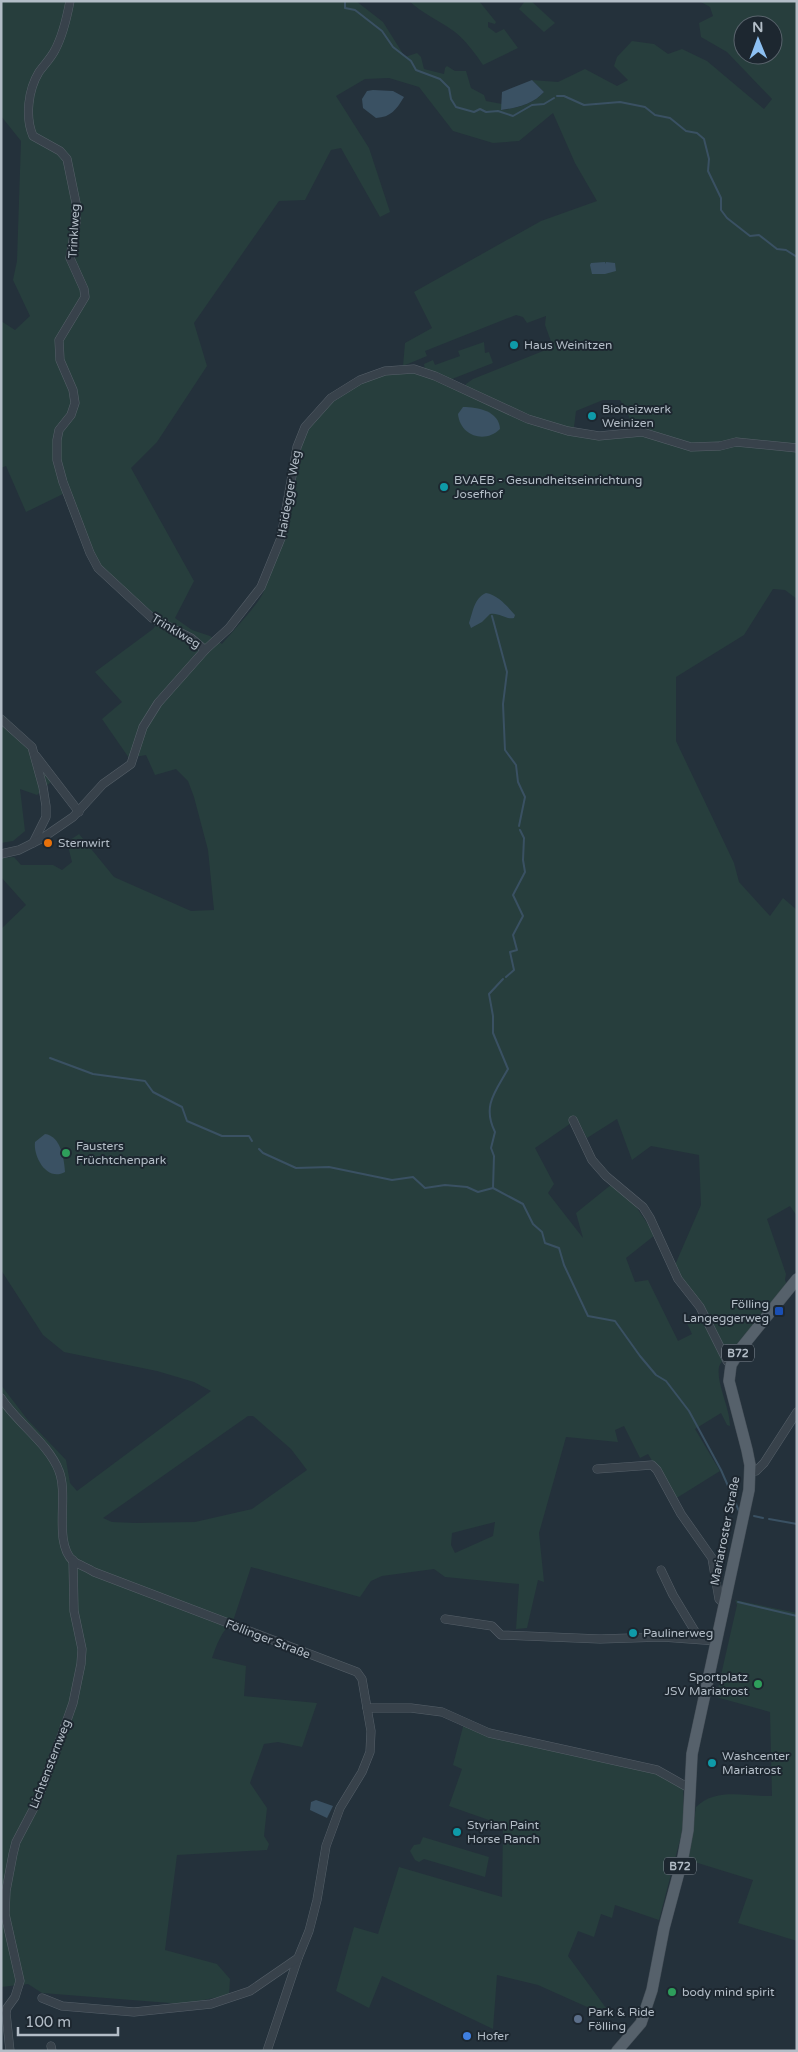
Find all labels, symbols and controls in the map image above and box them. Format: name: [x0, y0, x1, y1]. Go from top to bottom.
north arrow: [733, 15, 783, 65]
text: N: [752, 19, 764, 36]
street label: Trinklweg: [66, 203, 82, 259]
place label: Haus Weinitzen: [524, 338, 612, 352]
marker: Haus Weinitzen: [508, 339, 520, 351]
place label: Bioheizwerk Weinizen: [602, 402, 671, 430]
marker: Bioheizwerk Weinizen: [586, 410, 598, 422]
street label: Haidegger Weg: [274, 449, 304, 539]
place label: BVAEB - Gesundheitseinrichtung Josefhof: [454, 473, 642, 501]
marker: BVAEB - Gesundheitseinrichtung Josefhof: [438, 481, 450, 493]
street label: Trinklweg: [149, 611, 203, 651]
place label: Sternwirt: [58, 836, 110, 850]
marker: Sternwirt: [42, 837, 54, 849]
place label: Fausters Früchtchenpark: [76, 1139, 167, 1167]
marker: Fausters Früchtchenpark: [60, 1147, 72, 1159]
place label: Fölling Langeggerweg: [683, 1297, 769, 1325]
marker: Fölling Langeggerweg: [773, 1305, 785, 1317]
road number: B72: [722, 1345, 754, 1362]
street label: Mariatroster Straße: [708, 1475, 742, 1587]
street label: Föllinger Straße: [224, 1616, 313, 1662]
place label: Paulinerweg: [643, 1626, 713, 1640]
marker: Paulinerweg: [627, 1627, 639, 1639]
place label: Sportplatz JSV Mariatrost: [665, 1670, 748, 1698]
marker: Sportplatz JSV Mariatrost: [752, 1678, 764, 1690]
street label: Lichtensternweg: [27, 1717, 73, 1811]
place label: Washcenter Mariatrost: [722, 1749, 790, 1777]
marker: Washcenter Mariatrost: [706, 1757, 718, 1769]
place label: Styrian Paint Horse Ranch: [467, 1818, 540, 1846]
marker: Styrian Paint Horse Ranch: [451, 1826, 463, 1838]
road number: B72: [664, 1858, 696, 1874]
place label: body mind spirit: [682, 1985, 775, 1999]
marker: body mind spirit: [666, 1986, 678, 1998]
scale bar: [18, 2004, 118, 2036]
place label: Park & Ride Fölling: [588, 2005, 655, 2033]
text: 100 m: [25, 2013, 71, 2031]
marker: Park & Ride Fölling: [572, 2013, 584, 2025]
place label: Hofer: [477, 2029, 509, 2043]
marker: Hofer: [461, 2030, 473, 2042]

